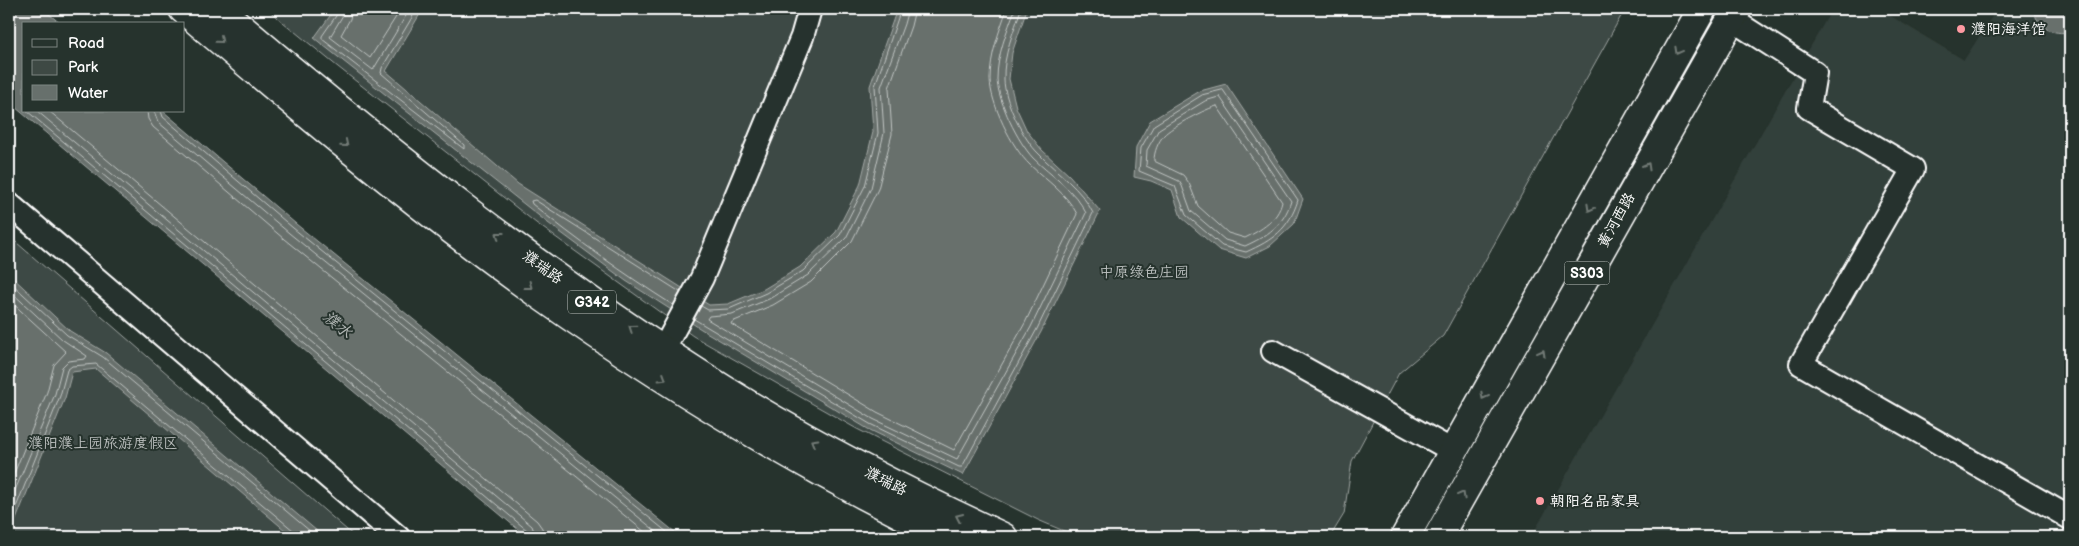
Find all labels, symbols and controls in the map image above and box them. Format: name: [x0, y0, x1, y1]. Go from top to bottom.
place label: 濮阳海洋馆: [1971, 20, 2046, 39]
legend: [22, 22, 185, 112]
marker: 濮阳海洋馆: [1955, 23, 1967, 35]
text: Road: [68, 34, 104, 53]
one-way arrow: [214, 35, 223, 43]
one-way arrow: [1674, 46, 1684, 55]
text: Park: [68, 58, 99, 77]
text: Water: [68, 84, 108, 103]
one-way arrow: [339, 138, 348, 147]
one-way arrow: [1641, 162, 1651, 171]
street label: 黄河西路: [1594, 189, 1639, 251]
one-way arrow: [1586, 203, 1596, 212]
one-way arrow: [495, 232, 505, 241]
street label: 濮瑞路: [519, 246, 566, 288]
road number: S303: [1564, 262, 1610, 284]
park label: 中原绿色庄园: [1099, 263, 1189, 282]
one-way arrow: [523, 281, 532, 289]
road number: G342: [568, 290, 616, 314]
water label: 濮水: [319, 308, 356, 343]
one-way arrow: [628, 325, 637, 335]
one-way arrow: [1536, 349, 1546, 358]
one-way arrow: [658, 371, 667, 381]
one-way arrow: [1481, 390, 1491, 399]
park label: 濮阳濮上园旅游度假区: [28, 434, 178, 453]
one-way arrow: [811, 438, 820, 448]
street label: 濮瑞路: [861, 463, 910, 500]
one-way arrow: [1456, 491, 1466, 500]
place label: 朝阳名品家具: [1550, 492, 1640, 511]
marker: 朝阳名品家具: [1534, 495, 1546, 507]
one-way arrow: [955, 512, 964, 523]

